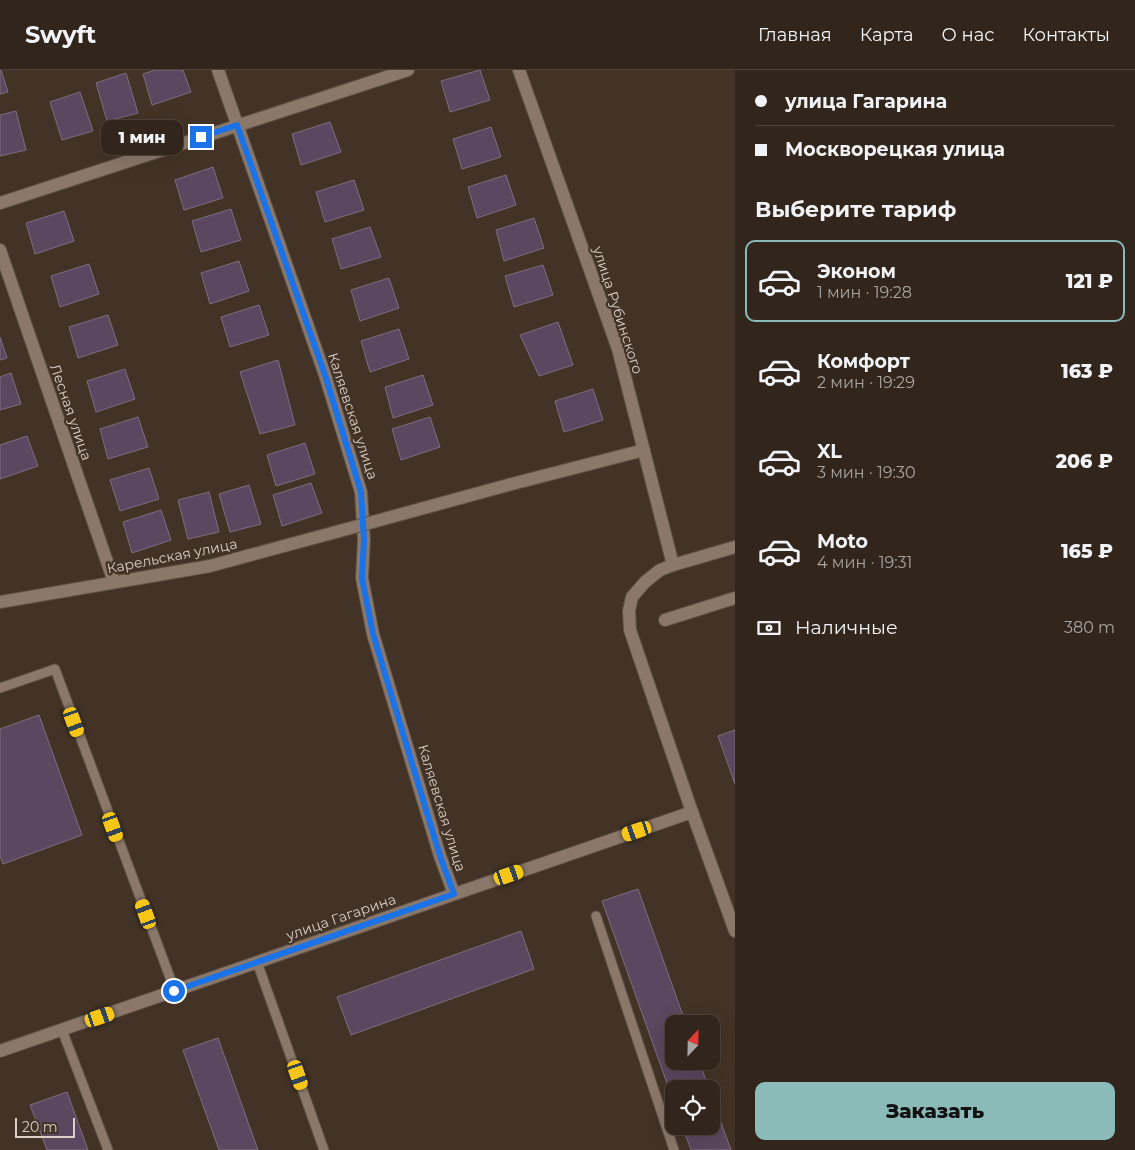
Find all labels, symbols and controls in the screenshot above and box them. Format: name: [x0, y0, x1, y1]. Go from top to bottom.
text: Swyft: [25, 20, 96, 49]
text: Главная: [758, 24, 832, 46]
text: Карта: [860, 24, 914, 46]
text: О нас: [942, 24, 994, 46]
text: Контакты: [1022, 24, 1110, 46]
text: улица Гагарина: [785, 90, 947, 113]
callout: 1 мин: [101, 120, 184, 154]
route end: [190, 126, 212, 148]
text: 1 мин: [118, 128, 166, 147]
text: Москворецкая улица: [785, 138, 1005, 161]
text: Выберите тариф: [755, 196, 956, 223]
street label: улица Рубинского: [589, 243, 647, 376]
icon: car: [757, 259, 802, 304]
text: Эконом: [817, 260, 896, 283]
text: 121 ₽: [1066, 270, 1113, 293]
text: 1 мин · 19:28: [817, 283, 912, 302]
icon: car: [757, 349, 802, 394]
street label: Каляевская улица: [324, 350, 382, 482]
text: Комфорт: [817, 350, 910, 373]
text: 163 ₽: [1061, 360, 1113, 383]
street label: Лесная улица: [46, 361, 96, 463]
text: 2 мин · 19:29: [817, 373, 915, 392]
icon: car: [757, 439, 802, 484]
text: XL: [817, 440, 842, 463]
text: 206 ₽: [1056, 450, 1113, 473]
text: 3 мин · 19:30: [817, 463, 916, 482]
icon: car: [757, 529, 802, 574]
text: Moto: [817, 530, 868, 553]
street label: Карельская улица: [105, 535, 239, 577]
text: 165 ₽: [1061, 540, 1113, 563]
text: 4 мин · 19:31: [817, 553, 912, 572]
icon: cash: [755, 614, 783, 642]
text: Наличные: [795, 616, 898, 639]
text: 380 m: [1064, 618, 1115, 637]
car: [61, 705, 86, 739]
street label: Каляевская улица: [414, 742, 470, 874]
car: [100, 810, 125, 844]
car: [620, 819, 653, 843]
car: [492, 863, 525, 887]
street label: улица Гагарина: [283, 890, 398, 945]
car: [133, 897, 158, 931]
route start: [163, 980, 185, 1002]
car: [83, 1005, 116, 1029]
north arrow: [665, 1015, 720, 1070]
map controls: [665, 1015, 720, 1135]
car: [286, 1058, 309, 1092]
button: locate: [665, 1080, 720, 1135]
button: Заказать: [755, 1082, 1115, 1140]
scale bar: [15, 1115, 75, 1138]
text: 20 m: [22, 1118, 58, 1136]

